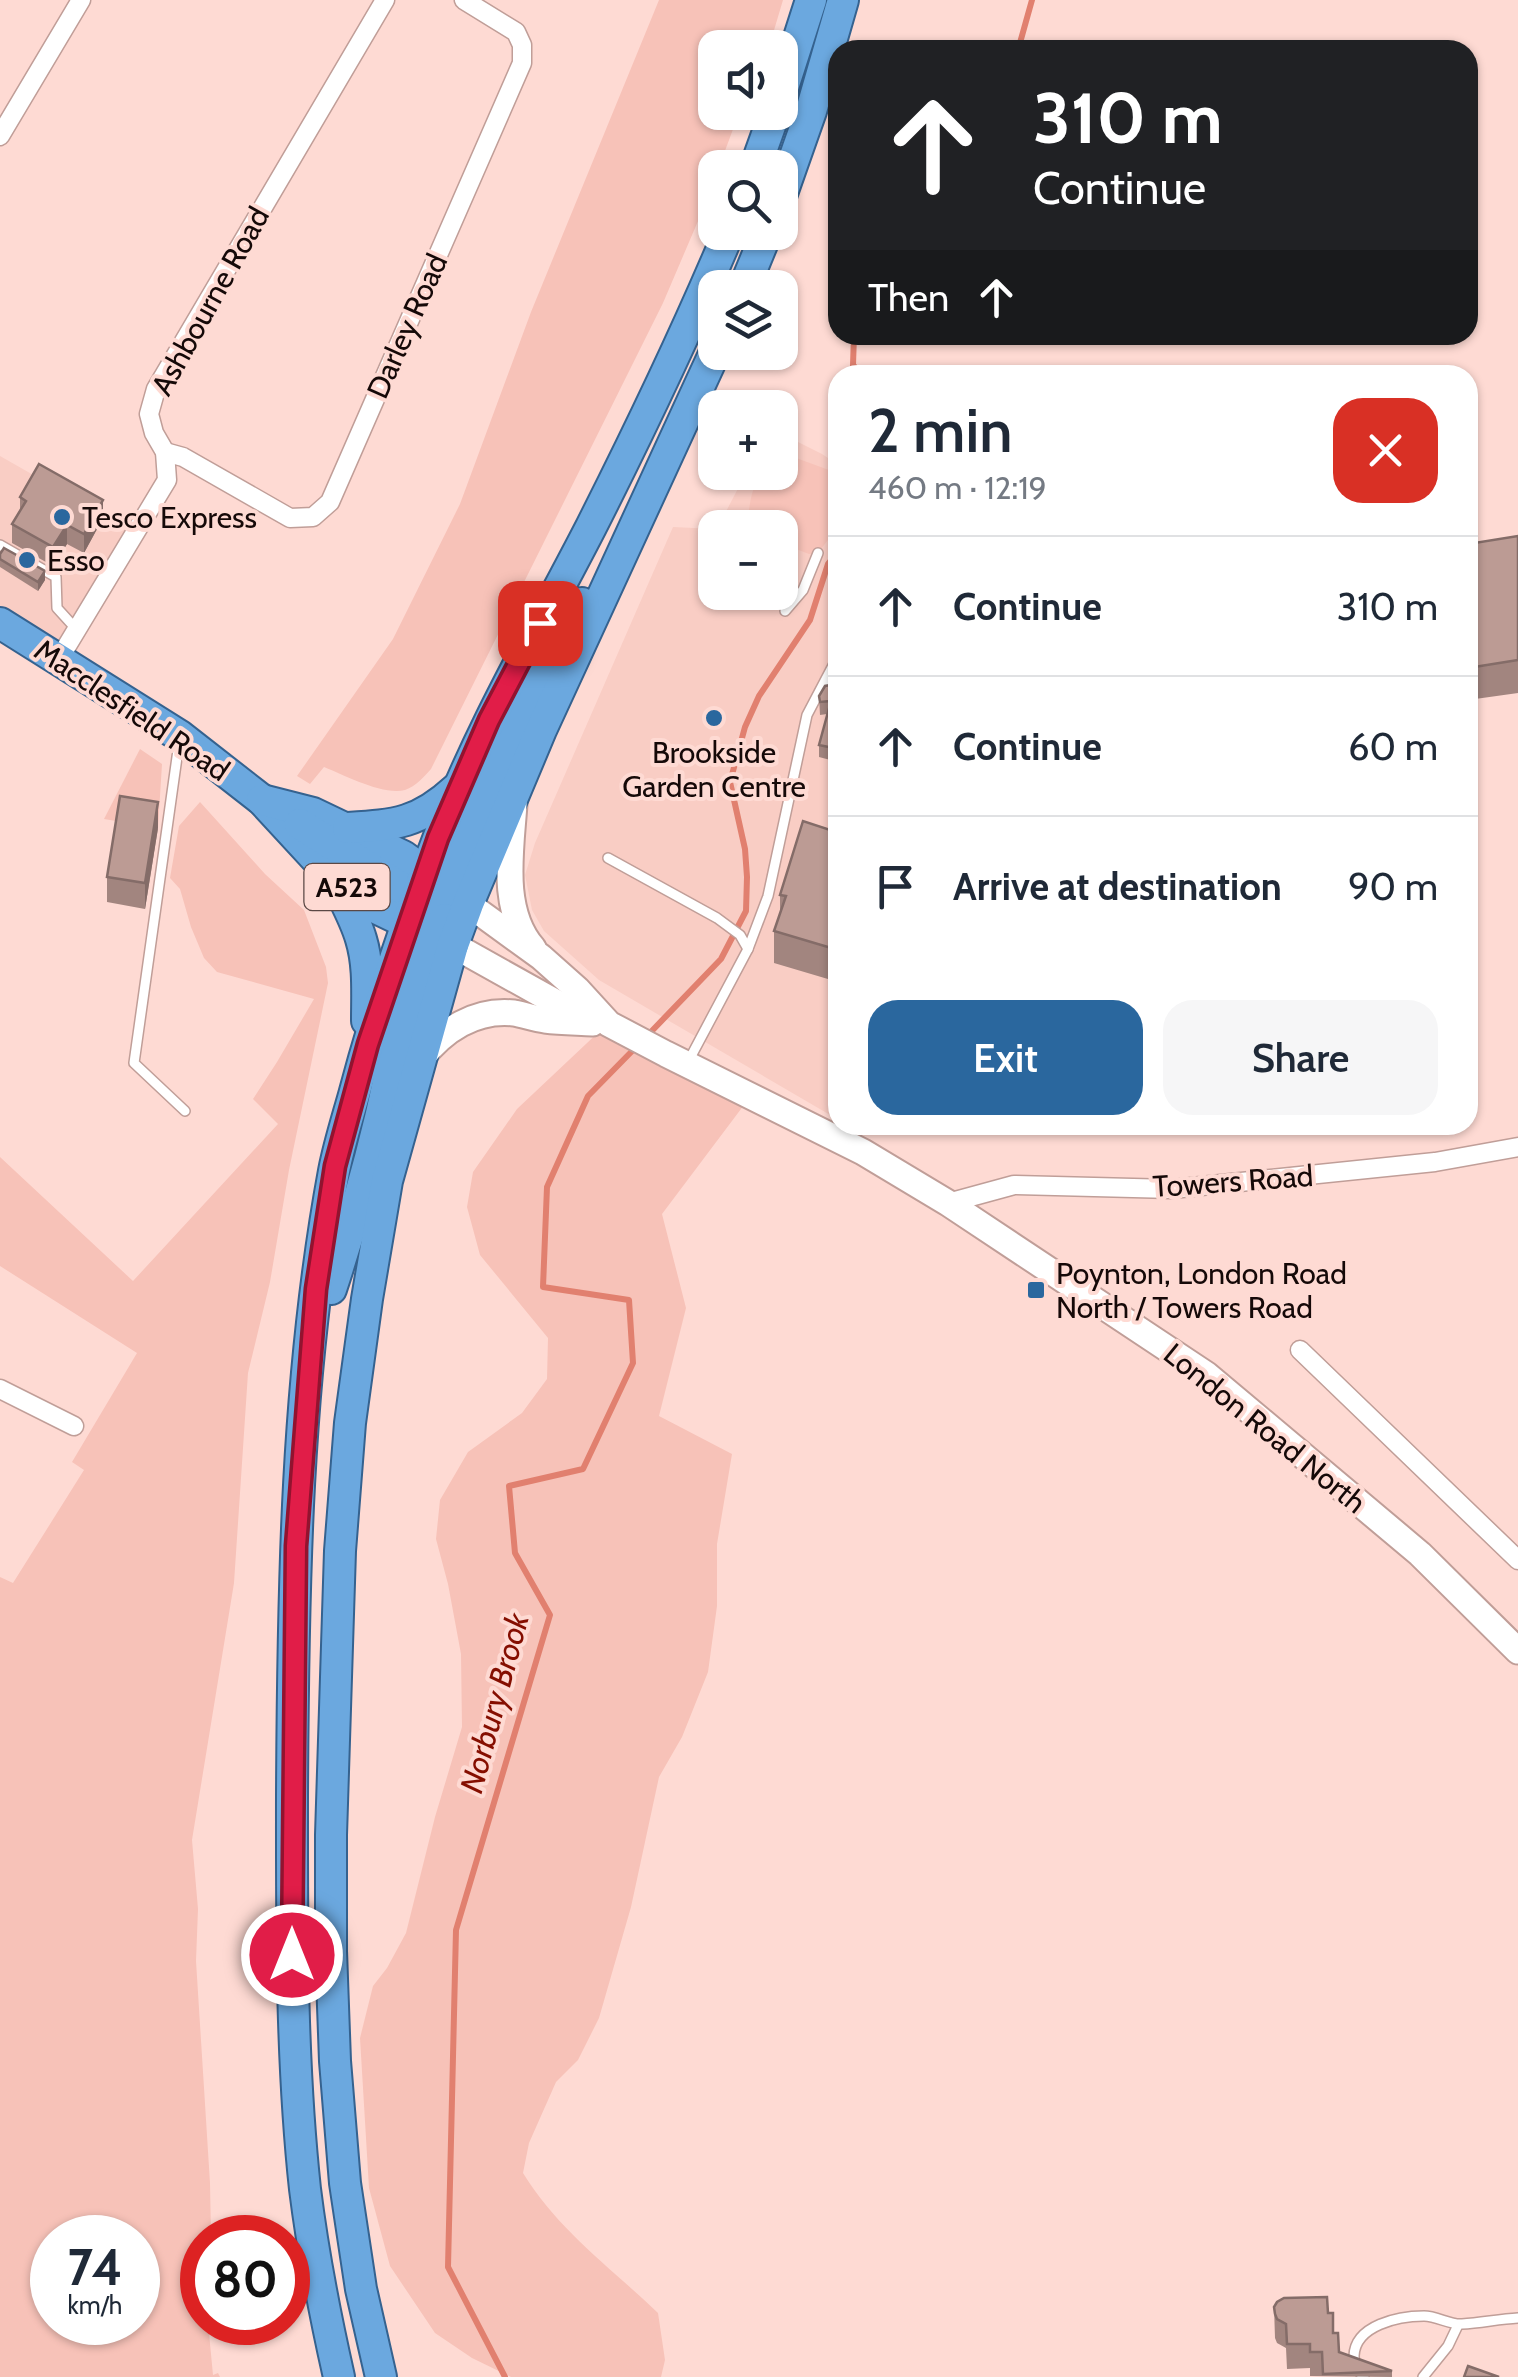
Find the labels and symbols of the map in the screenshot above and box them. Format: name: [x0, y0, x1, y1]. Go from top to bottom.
street label: Ashbourne Road: [143, 200, 277, 402]
street label: Darley Road: [359, 248, 455, 404]
place label: Tesco Express: [82, 499, 257, 536]
marker: Tesco Express: [51, 506, 73, 528]
place label: Esso: [47, 542, 105, 579]
marker: Esso: [16, 549, 38, 571]
pin: [498, 581, 583, 666]
street label: Macclesfield Road: [27, 631, 237, 789]
marker: Brookside Garden Centre: [703, 707, 725, 729]
place label: Brookside Garden Centre: [622, 734, 806, 805]
road number: A523: [304, 864, 390, 910]
street label: Towers Road: [1152, 1157, 1314, 1205]
place label: Poynton, London Road North / Towers Road: [1056, 1255, 1347, 1326]
marker: Poynton, London Road North / Towers Road: [1025, 1279, 1047, 1301]
street label: London Road North: [1156, 1335, 1374, 1521]
water label: Norbury Brook: [451, 1608, 537, 1797]
position arrow: [240, 1903, 344, 2007]
speed limit sign: 80: [180, 2215, 310, 2345]

